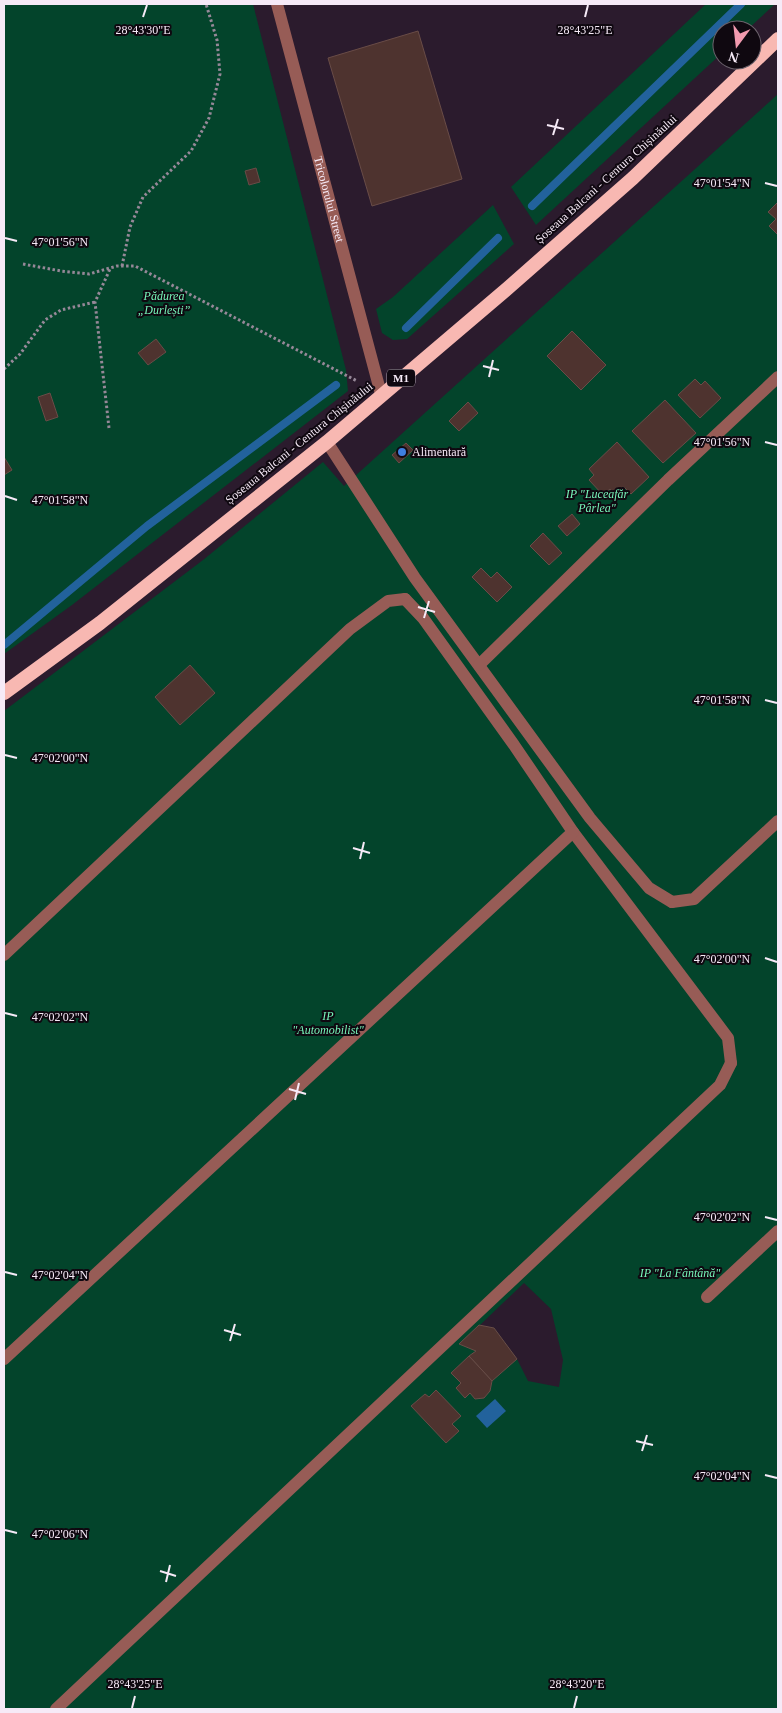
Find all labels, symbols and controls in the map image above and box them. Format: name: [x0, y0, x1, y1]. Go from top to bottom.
north arrow: [712, 20, 762, 70]
text: 28°43'30"E: [115, 23, 171, 37]
text: 28°43'25"E: [557, 23, 613, 37]
text: N: [727, 49, 741, 66]
street label: Șoseaua Balcani - Centura Chișinăului: [532, 111, 680, 246]
street label: Tricolorului Street: [311, 155, 347, 244]
text: 47°01'54"N: [694, 176, 751, 190]
text: 47°01'56"N: [32, 235, 89, 249]
park label: Pădurea „Durlești”: [138, 289, 191, 317]
road number: M1: [387, 369, 415, 386]
street label: Șoseaua Balcani - Centura Chișinăului: [223, 379, 376, 507]
text: 47°01'56"N: [694, 435, 751, 449]
place label: Alimentară: [412, 445, 467, 459]
marker: Alimentară: [396, 446, 408, 458]
park label: IP "Luceafăr Pârlea": [565, 487, 629, 515]
text: 47°01'58"N: [32, 493, 89, 507]
text: 47°01'58"N: [694, 693, 751, 707]
text: 47°02'00"N: [32, 751, 89, 765]
text: 47°02'00"N: [694, 952, 751, 966]
park label: IP "Automobilist": [292, 1009, 365, 1037]
text: 47°02'02"N: [32, 1010, 89, 1024]
text: 47°02'02"N: [694, 1210, 751, 1224]
park label: IP "La Fântână": [639, 1266, 721, 1280]
text: 47°02'04"N: [32, 1268, 89, 1282]
text: 47°02'04"N: [694, 1469, 751, 1483]
text: 47°02'06"N: [32, 1527, 89, 1541]
text: 28°43'25"E: [107, 1677, 163, 1691]
text: 28°43'20"E: [549, 1677, 605, 1691]

